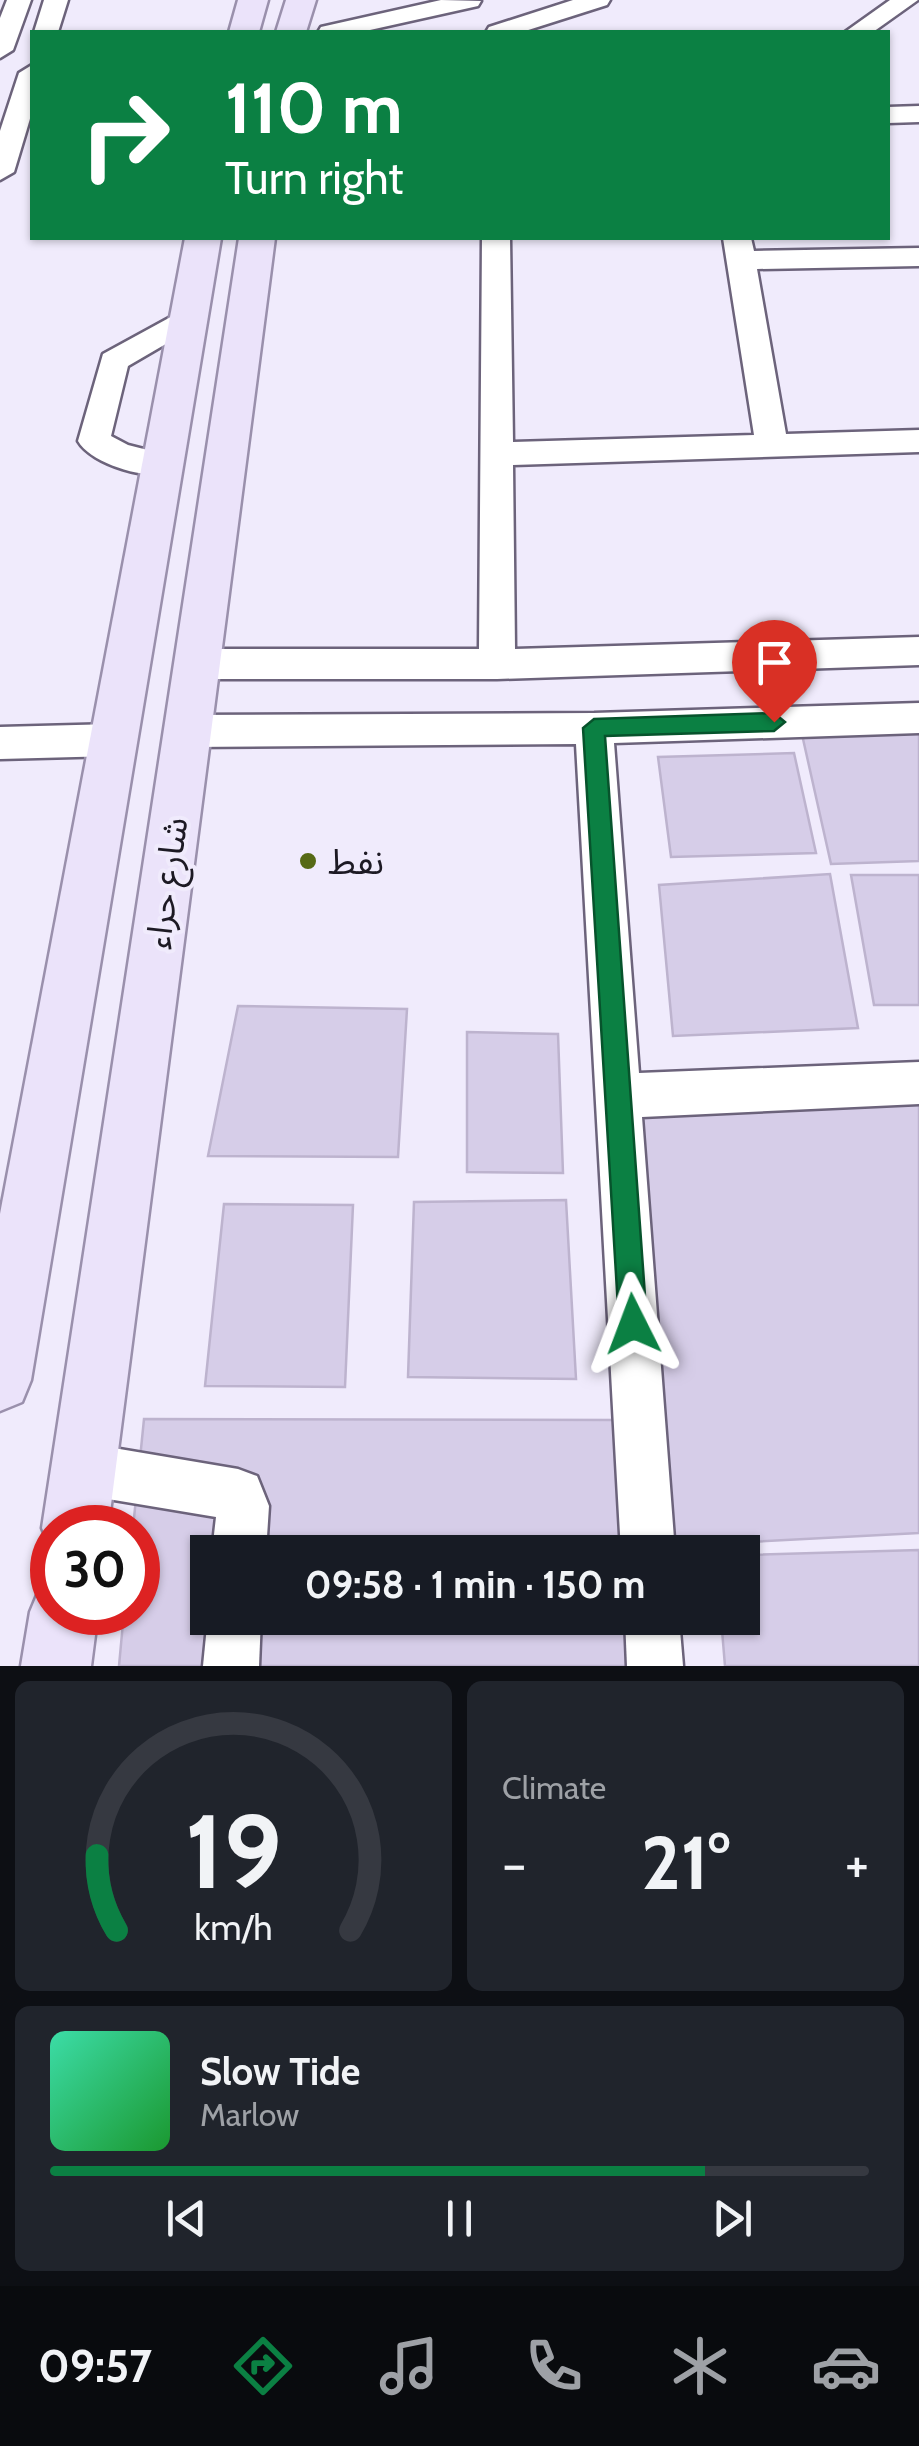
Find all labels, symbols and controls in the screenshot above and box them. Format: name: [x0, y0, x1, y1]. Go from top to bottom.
text: 110 m: [225, 65, 403, 151]
icon: right: [60, 70, 190, 200]
text: Turn right: [225, 151, 404, 205]
pin: [732, 620, 817, 723]
icon: arrive: [747, 635, 802, 690]
street label: شارع حراء: [135, 814, 201, 952]
place label: نفط: [328, 840, 384, 883]
marker: نفط: [297, 850, 319, 872]
position arrow: [581, 1272, 685, 1376]
speed limit sign: 30: [30, 1505, 160, 1635]
text: 09:58 · 1 min · 150 m: [305, 1561, 645, 1608]
text: Climate: [502, 1768, 606, 1807]
text: 19: [185, 1788, 282, 1914]
text: 21°: [641, 1817, 730, 1908]
text: −: [502, 1830, 526, 1897]
text: +: [845, 1830, 869, 1897]
text: km/h: [194, 1906, 273, 1949]
text: Slow Tide: [200, 2048, 360, 2095]
text: Marlow: [200, 2095, 299, 2134]
icon: previous: [159, 2191, 214, 2246]
icon: pause: [432, 2191, 487, 2246]
icon: next: [705, 2191, 760, 2246]
icon: directions: [228, 2331, 298, 2401]
icon: music: [374, 2331, 444, 2401]
icon: phone: [519, 2331, 589, 2401]
icon: climate: [665, 2331, 735, 2401]
icon: car: [811, 2331, 881, 2401]
text: 09:57: [38, 2339, 152, 2393]

